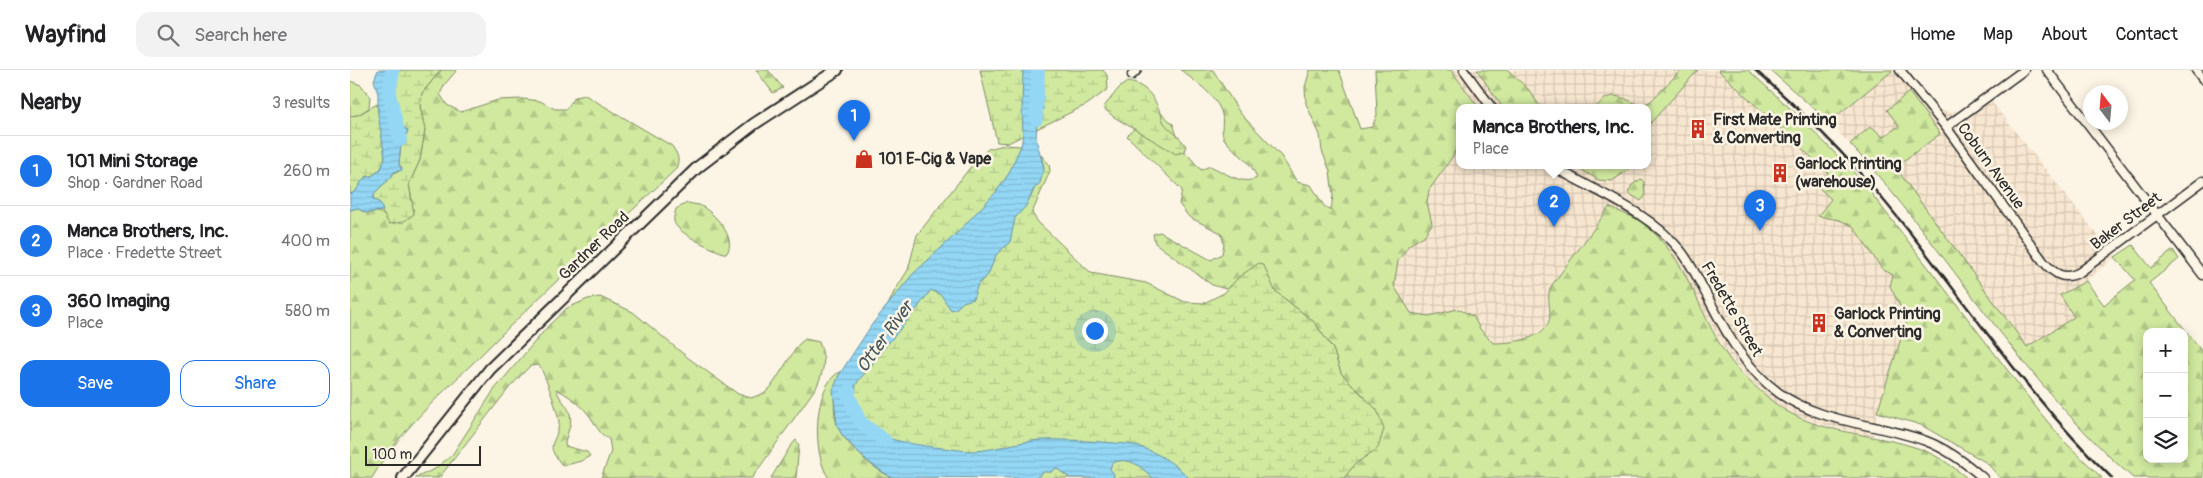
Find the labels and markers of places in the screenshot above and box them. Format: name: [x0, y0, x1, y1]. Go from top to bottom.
pin: 1: [838, 100, 870, 141]
place label: First Mate Printing & Converting: [1713, 110, 1837, 148]
building icon: First Mate Printing & Converting: [1687, 118, 1709, 140]
shop icon: 101 E-Cig & Vape: [853, 148, 875, 170]
place label: 101 E-Cig & Vape: [879, 149, 992, 169]
place label: Garlock Printing (warehouse): [1795, 154, 1901, 192]
building icon: Garlock Printing (warehouse): [1769, 162, 1791, 184]
pin: 2: [1538, 186, 1570, 227]
pin: 3: [1744, 190, 1776, 231]
place label: Garlock Printing & Converting: [1834, 304, 1940, 342]
building icon: Garlock Printing & Converting: [1808, 312, 1830, 334]

